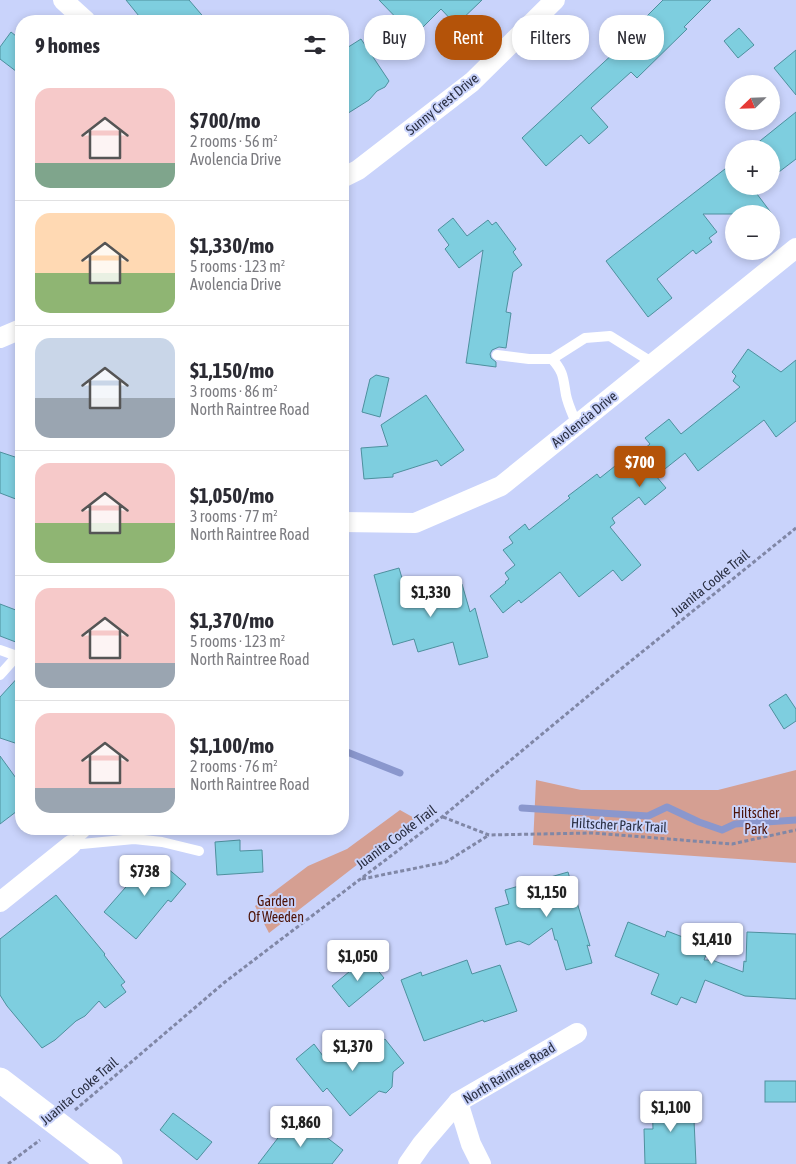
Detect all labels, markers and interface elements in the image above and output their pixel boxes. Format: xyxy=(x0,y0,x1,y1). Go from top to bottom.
chip: Buy xyxy=(364,15,425,60)
chip: Rent xyxy=(435,15,502,60)
chip: Filters xyxy=(512,15,589,60)
chip: New xyxy=(599,15,664,60)
icon: filters xyxy=(301,31,329,59)
text: 9 homes xyxy=(35,33,100,57)
street label: Sunny Crest Drive xyxy=(402,70,482,138)
north arrow xyxy=(725,75,780,130)
map controls xyxy=(725,75,780,260)
icon: home xyxy=(75,108,135,168)
text: $700/mo xyxy=(190,108,261,132)
text: 2 rooms · 56 m² xyxy=(190,132,278,150)
button: + xyxy=(725,140,780,195)
text: Avolencia Drive xyxy=(190,150,281,168)
button: − xyxy=(725,205,780,260)
icon: home xyxy=(75,233,135,293)
text: $1,330/mo xyxy=(190,233,274,257)
text: 5 rooms · 123 m² xyxy=(190,257,285,275)
text: Avolencia Drive xyxy=(190,275,281,293)
icon: home xyxy=(75,358,135,418)
text: $1,150/mo xyxy=(190,358,274,382)
text: 3 rooms · 86 m² xyxy=(190,382,278,400)
street label: Avolencia Drive xyxy=(548,388,620,450)
text: North Raintree Road xyxy=(190,400,309,418)
pin: $700 xyxy=(610,446,670,488)
text: $700 xyxy=(625,453,655,471)
icon: home xyxy=(75,483,135,543)
text: $1,050/mo xyxy=(190,483,274,507)
text: 3 rooms · 77 m² xyxy=(190,507,278,525)
text: North Raintree Road xyxy=(190,525,309,543)
street label: Juanita Cooke Trail xyxy=(667,546,753,620)
pin: $1,330 xyxy=(390,576,472,618)
text: $1,330 xyxy=(411,583,451,601)
icon: home xyxy=(75,608,135,668)
text: $1,370/mo xyxy=(190,608,274,632)
text: 5 rooms · 123 m² xyxy=(190,632,285,650)
text: North Raintree Road xyxy=(190,650,309,668)
icon: home xyxy=(75,733,135,793)
text: $1,100/mo xyxy=(190,733,274,757)
text: 2 rooms · 76 m² xyxy=(190,757,278,775)
text: North Raintree Road xyxy=(190,775,309,793)
street label: Juanita Cooke Trail xyxy=(353,801,440,872)
park label: Hiltscher Park xyxy=(733,805,780,837)
street label: Hiltscher Park Trail xyxy=(570,814,668,836)
pin: $738 xyxy=(115,854,175,897)
text: $738 xyxy=(130,862,160,880)
pin: $1,150 xyxy=(506,876,588,918)
text: $1,150 xyxy=(527,883,567,901)
park label: Garden Of Weeden xyxy=(248,893,304,925)
pin: $1,410 xyxy=(671,922,753,965)
text: $1,410 xyxy=(692,930,732,948)
pin: $1,050 xyxy=(317,940,399,982)
text: $1,050 xyxy=(338,947,378,965)
pin: $1,370 xyxy=(312,1030,394,1072)
text: $1,370 xyxy=(333,1037,373,1055)
street label: North Raintree Road xyxy=(460,1039,558,1107)
street label: Juanita Cooke Trail xyxy=(37,1054,121,1128)
pin: $1,100 xyxy=(630,1090,712,1133)
text: $1,100 xyxy=(651,1098,691,1116)
pin: $1,860 xyxy=(260,1106,342,1148)
text: $1,860 xyxy=(281,1113,321,1131)

